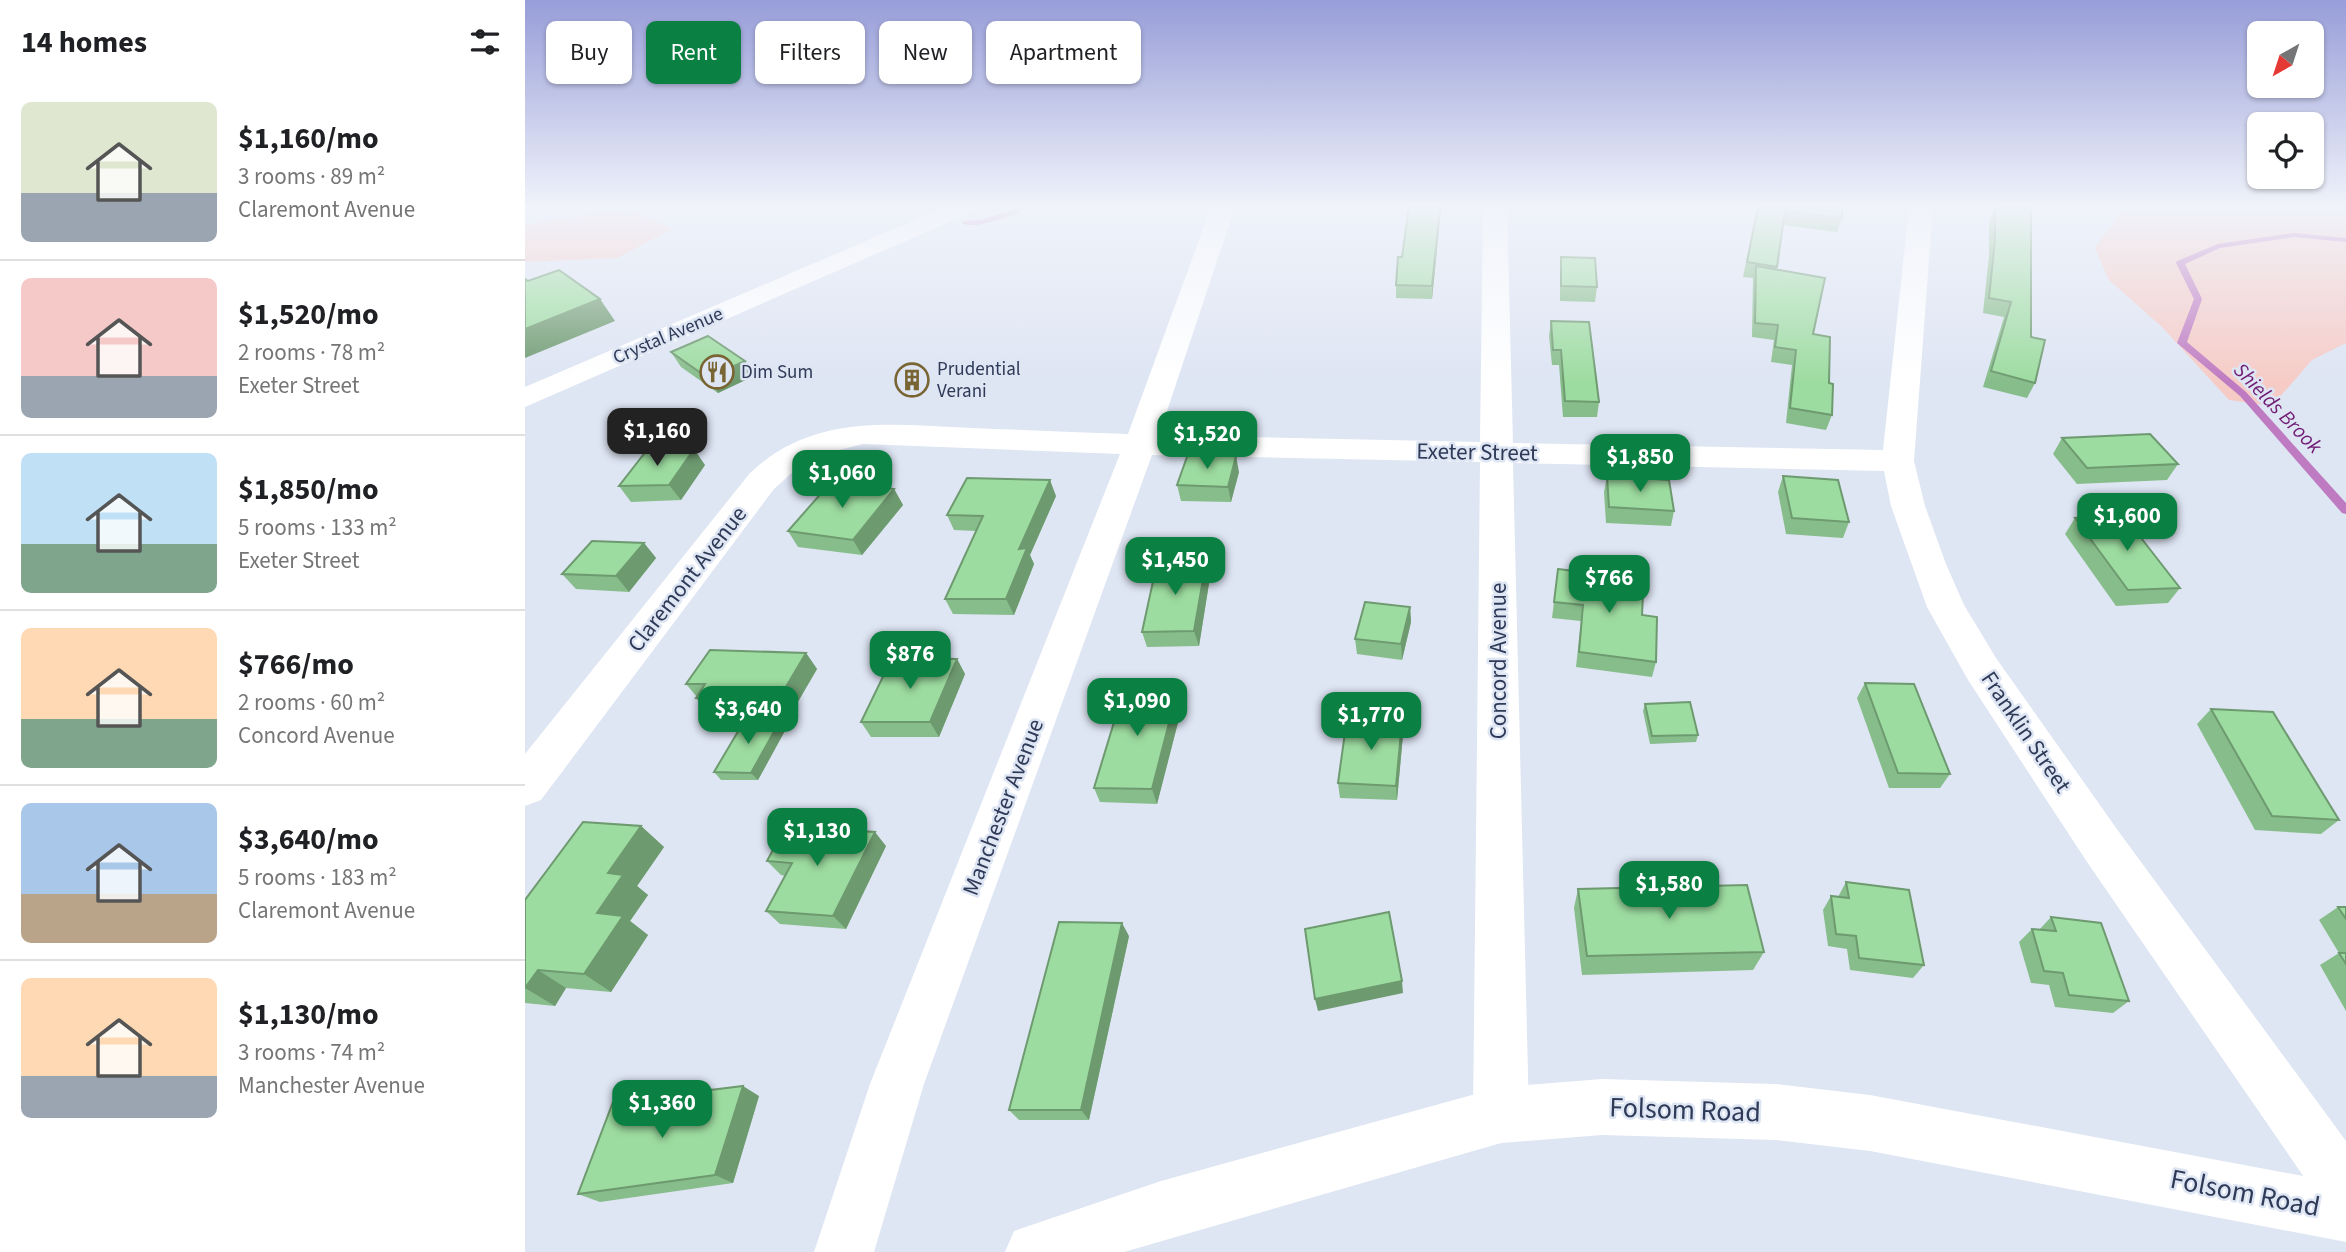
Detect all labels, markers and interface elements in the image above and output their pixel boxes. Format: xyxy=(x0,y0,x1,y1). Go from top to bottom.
text: 14 homes xyxy=(21,21,147,64)
chip: Buy xyxy=(546,21,632,84)
chip: Rent xyxy=(646,21,741,84)
chip: Filters xyxy=(755,21,865,84)
chip: New xyxy=(879,21,972,84)
chip: Apartment xyxy=(986,21,1141,84)
north arrow xyxy=(2247,21,2324,98)
map controls xyxy=(2247,21,2324,189)
icon: filters xyxy=(466,23,504,61)
button: locate xyxy=(2247,112,2324,189)
text: $1,160/mo xyxy=(238,117,379,160)
icon: home xyxy=(77,130,161,214)
text: 3 rooms · 89 m² xyxy=(238,160,385,193)
text: Claremont Avenue xyxy=(238,193,415,226)
text: $1,520/mo xyxy=(238,293,379,336)
street label: Crystal Avenue xyxy=(609,301,727,371)
icon: home xyxy=(77,306,161,390)
text: 2 rooms · 78 m² xyxy=(238,336,385,369)
restaurant icon: Dim Sum xyxy=(698,353,736,391)
place label: Prudential Verani xyxy=(937,356,1021,405)
water label: Shields Brook xyxy=(2227,356,2330,461)
place label: Dim Sum xyxy=(741,359,813,386)
building icon: Prudential Verani xyxy=(893,361,931,399)
text: Exeter Street xyxy=(238,369,360,402)
pin: $1,160 xyxy=(600,408,714,468)
pin: $1,520 xyxy=(1150,412,1264,471)
text: $1,160 xyxy=(623,414,691,447)
text: $1,520 xyxy=(1173,417,1241,450)
street label: Exeter Street xyxy=(1416,434,1538,470)
pin: $1,850 xyxy=(1583,434,1697,494)
text: $1,850 xyxy=(1606,440,1674,473)
pin: $1,060 xyxy=(785,450,899,510)
text: $1,060 xyxy=(808,456,876,489)
text: $1,850/mo xyxy=(238,468,379,511)
icon: home xyxy=(77,481,161,565)
pin: $1,600 xyxy=(2070,494,2184,553)
street label: Claremont Avenue xyxy=(619,499,755,659)
text: $1,600 xyxy=(2093,499,2161,532)
text: 5 rooms · 133 m² xyxy=(238,511,397,544)
pin: $1,450 xyxy=(1118,538,1232,597)
text: $1,450 xyxy=(1141,543,1209,576)
text: Exeter Street xyxy=(238,544,360,577)
pin: $766 xyxy=(1568,556,1650,615)
text: $766 xyxy=(1585,561,1633,594)
street label: Concord Avenue xyxy=(1482,583,1515,739)
pin: $876 xyxy=(869,632,951,691)
text: $876 xyxy=(886,637,934,670)
text: $766/mo xyxy=(238,643,354,686)
icon: home xyxy=(77,656,161,740)
street label: Franklin Street xyxy=(1973,665,2079,800)
pin: $1,090 xyxy=(1080,678,1194,738)
text: $1,090 xyxy=(1103,684,1171,717)
text: 2 rooms · 60 m² xyxy=(238,686,385,719)
pin: $3,640 xyxy=(691,686,805,746)
text: $3,640 xyxy=(714,692,782,725)
pin: $1,770 xyxy=(1314,692,1428,752)
text: $1,770 xyxy=(1337,698,1405,731)
street label: Manchester Avenue xyxy=(954,714,1052,900)
text: Concord Avenue xyxy=(238,719,395,752)
pin: $1,130 xyxy=(760,808,874,868)
text: $1,130 xyxy=(783,814,851,847)
text: $3,640/mo xyxy=(238,818,379,861)
icon: home xyxy=(77,831,161,915)
text: 5 rooms · 183 m² xyxy=(238,861,397,894)
pin: $1,580 xyxy=(1612,862,1726,921)
text: $1,580 xyxy=(1635,867,1703,900)
text: Claremont Avenue xyxy=(238,894,415,927)
text: $1,130/mo xyxy=(238,993,379,1036)
icon: home xyxy=(77,1006,161,1090)
text: 3 rooms · 74 m² xyxy=(238,1036,385,1069)
text: Manchester Avenue xyxy=(238,1069,425,1102)
pin: $1,360 xyxy=(605,1080,719,1140)
text: $1,360 xyxy=(628,1086,696,1119)
street label: Folsom Road xyxy=(1609,1087,1761,1133)
street label: Folsom Road xyxy=(2167,1159,2323,1227)

